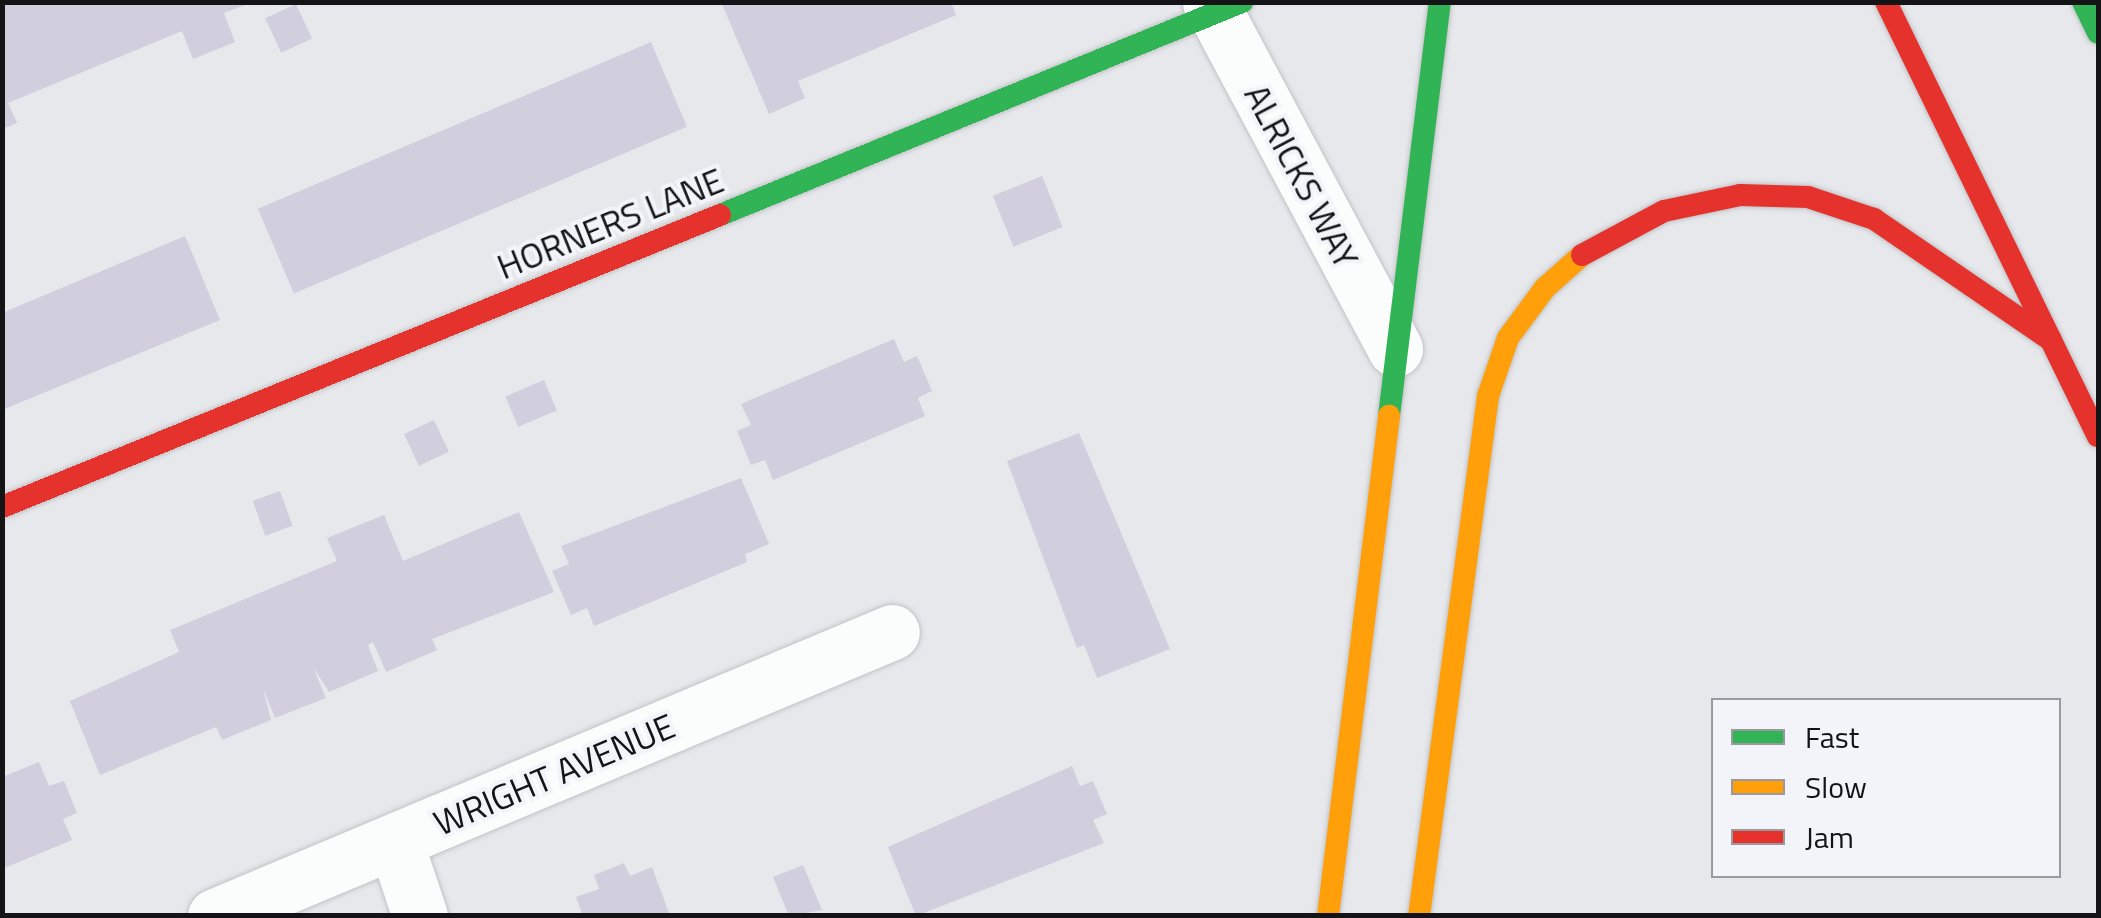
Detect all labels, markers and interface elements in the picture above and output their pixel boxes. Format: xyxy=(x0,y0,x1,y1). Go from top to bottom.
street label: ALRICKS WAY xyxy=(1236,77,1368,275)
street label: HORNERS LANE xyxy=(491,159,729,287)
legend xyxy=(1711,698,2061,878)
street label: WRIGHT AVENUE xyxy=(427,704,681,844)
text: Fast xyxy=(1805,714,1859,760)
text: Slow xyxy=(1805,764,1867,810)
text: Jam xyxy=(1805,814,1854,860)

